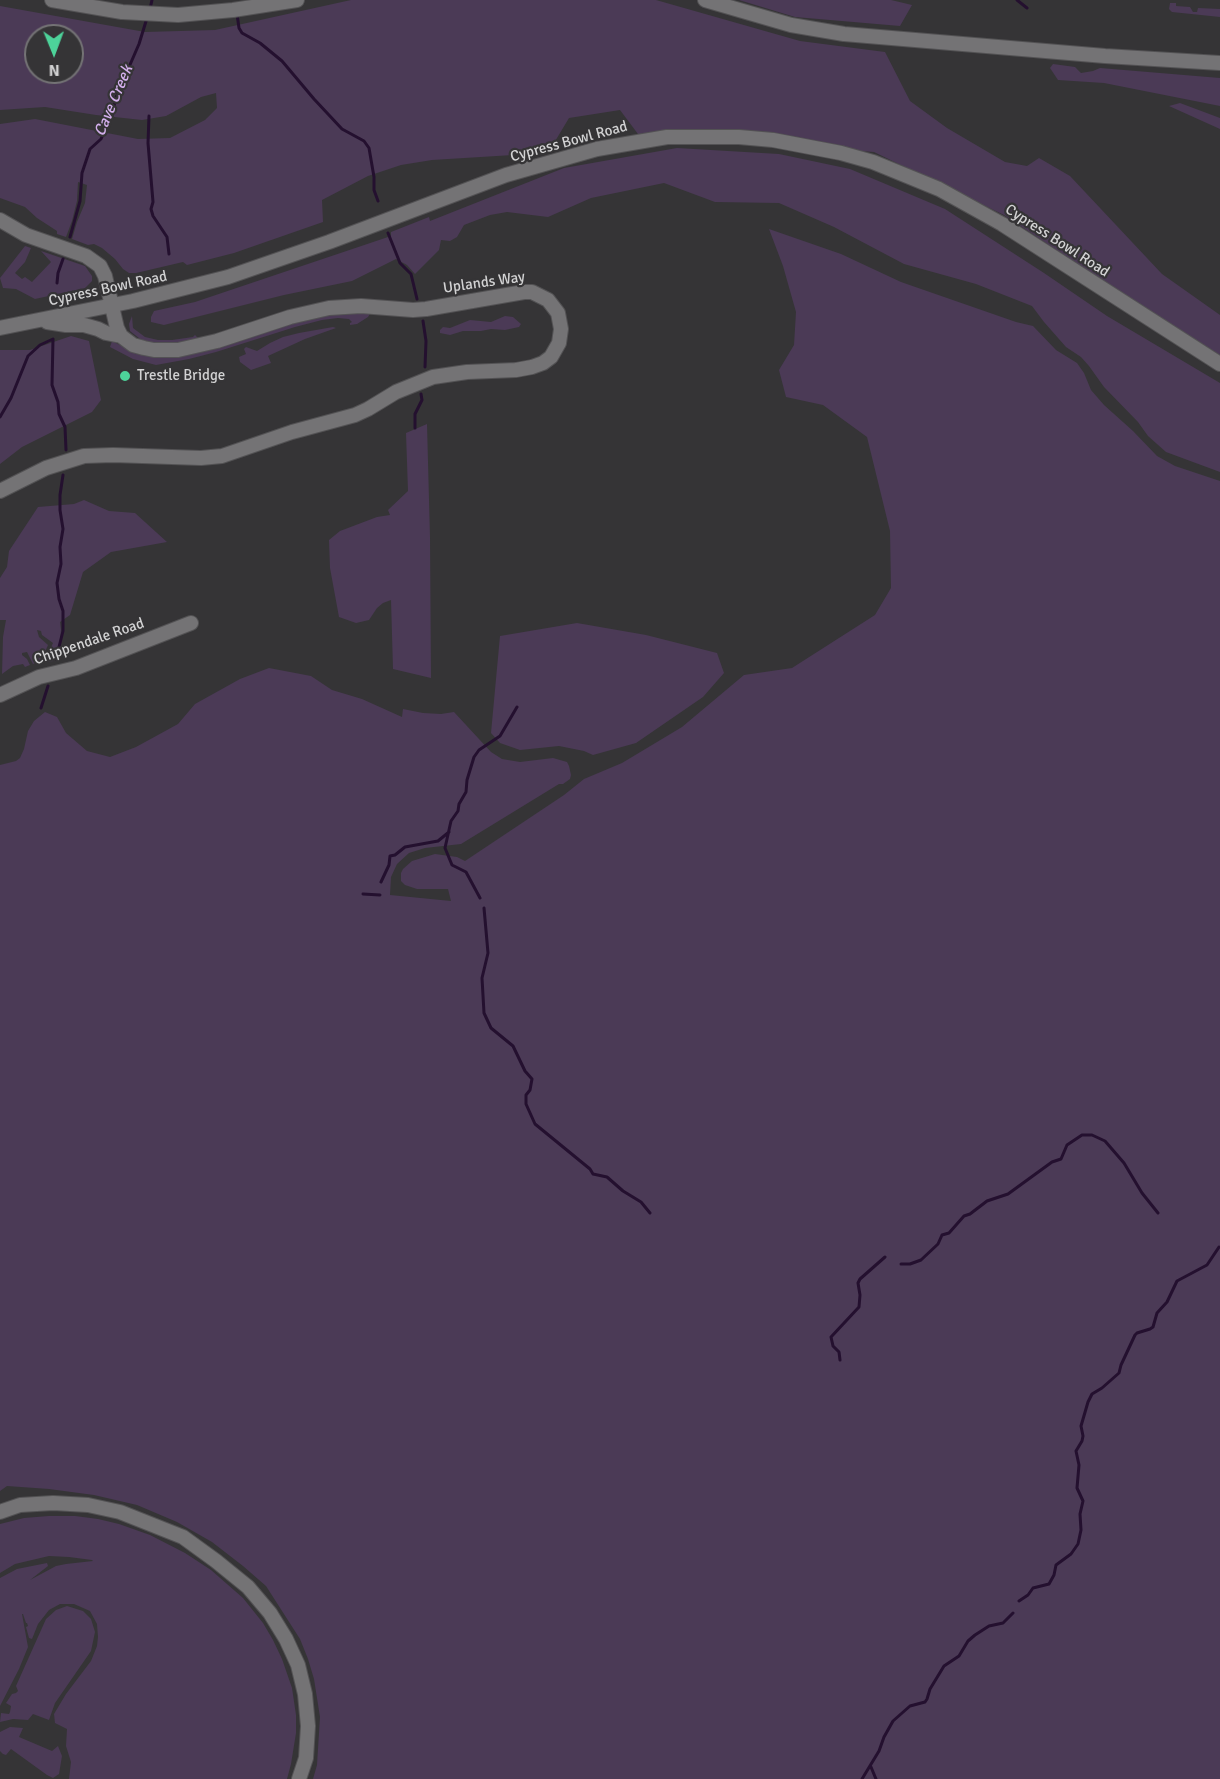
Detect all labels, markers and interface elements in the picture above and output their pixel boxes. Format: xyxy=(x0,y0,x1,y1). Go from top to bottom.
north arrow xyxy=(24,24,84,84)
text: N xyxy=(49,60,60,80)
water label: Cave Creek xyxy=(90,63,138,139)
street label: Cypress Bowl Road xyxy=(508,118,630,166)
street label: Cypress Bowl Road xyxy=(1002,201,1112,281)
street label: Cypress Bowl Road xyxy=(47,268,169,310)
street label: Uplands Way xyxy=(442,268,526,298)
place label: Trestle Bridge xyxy=(137,367,225,385)
marker: Trestle Bridge xyxy=(118,369,132,383)
street label: Chippendale Road xyxy=(31,615,147,669)

